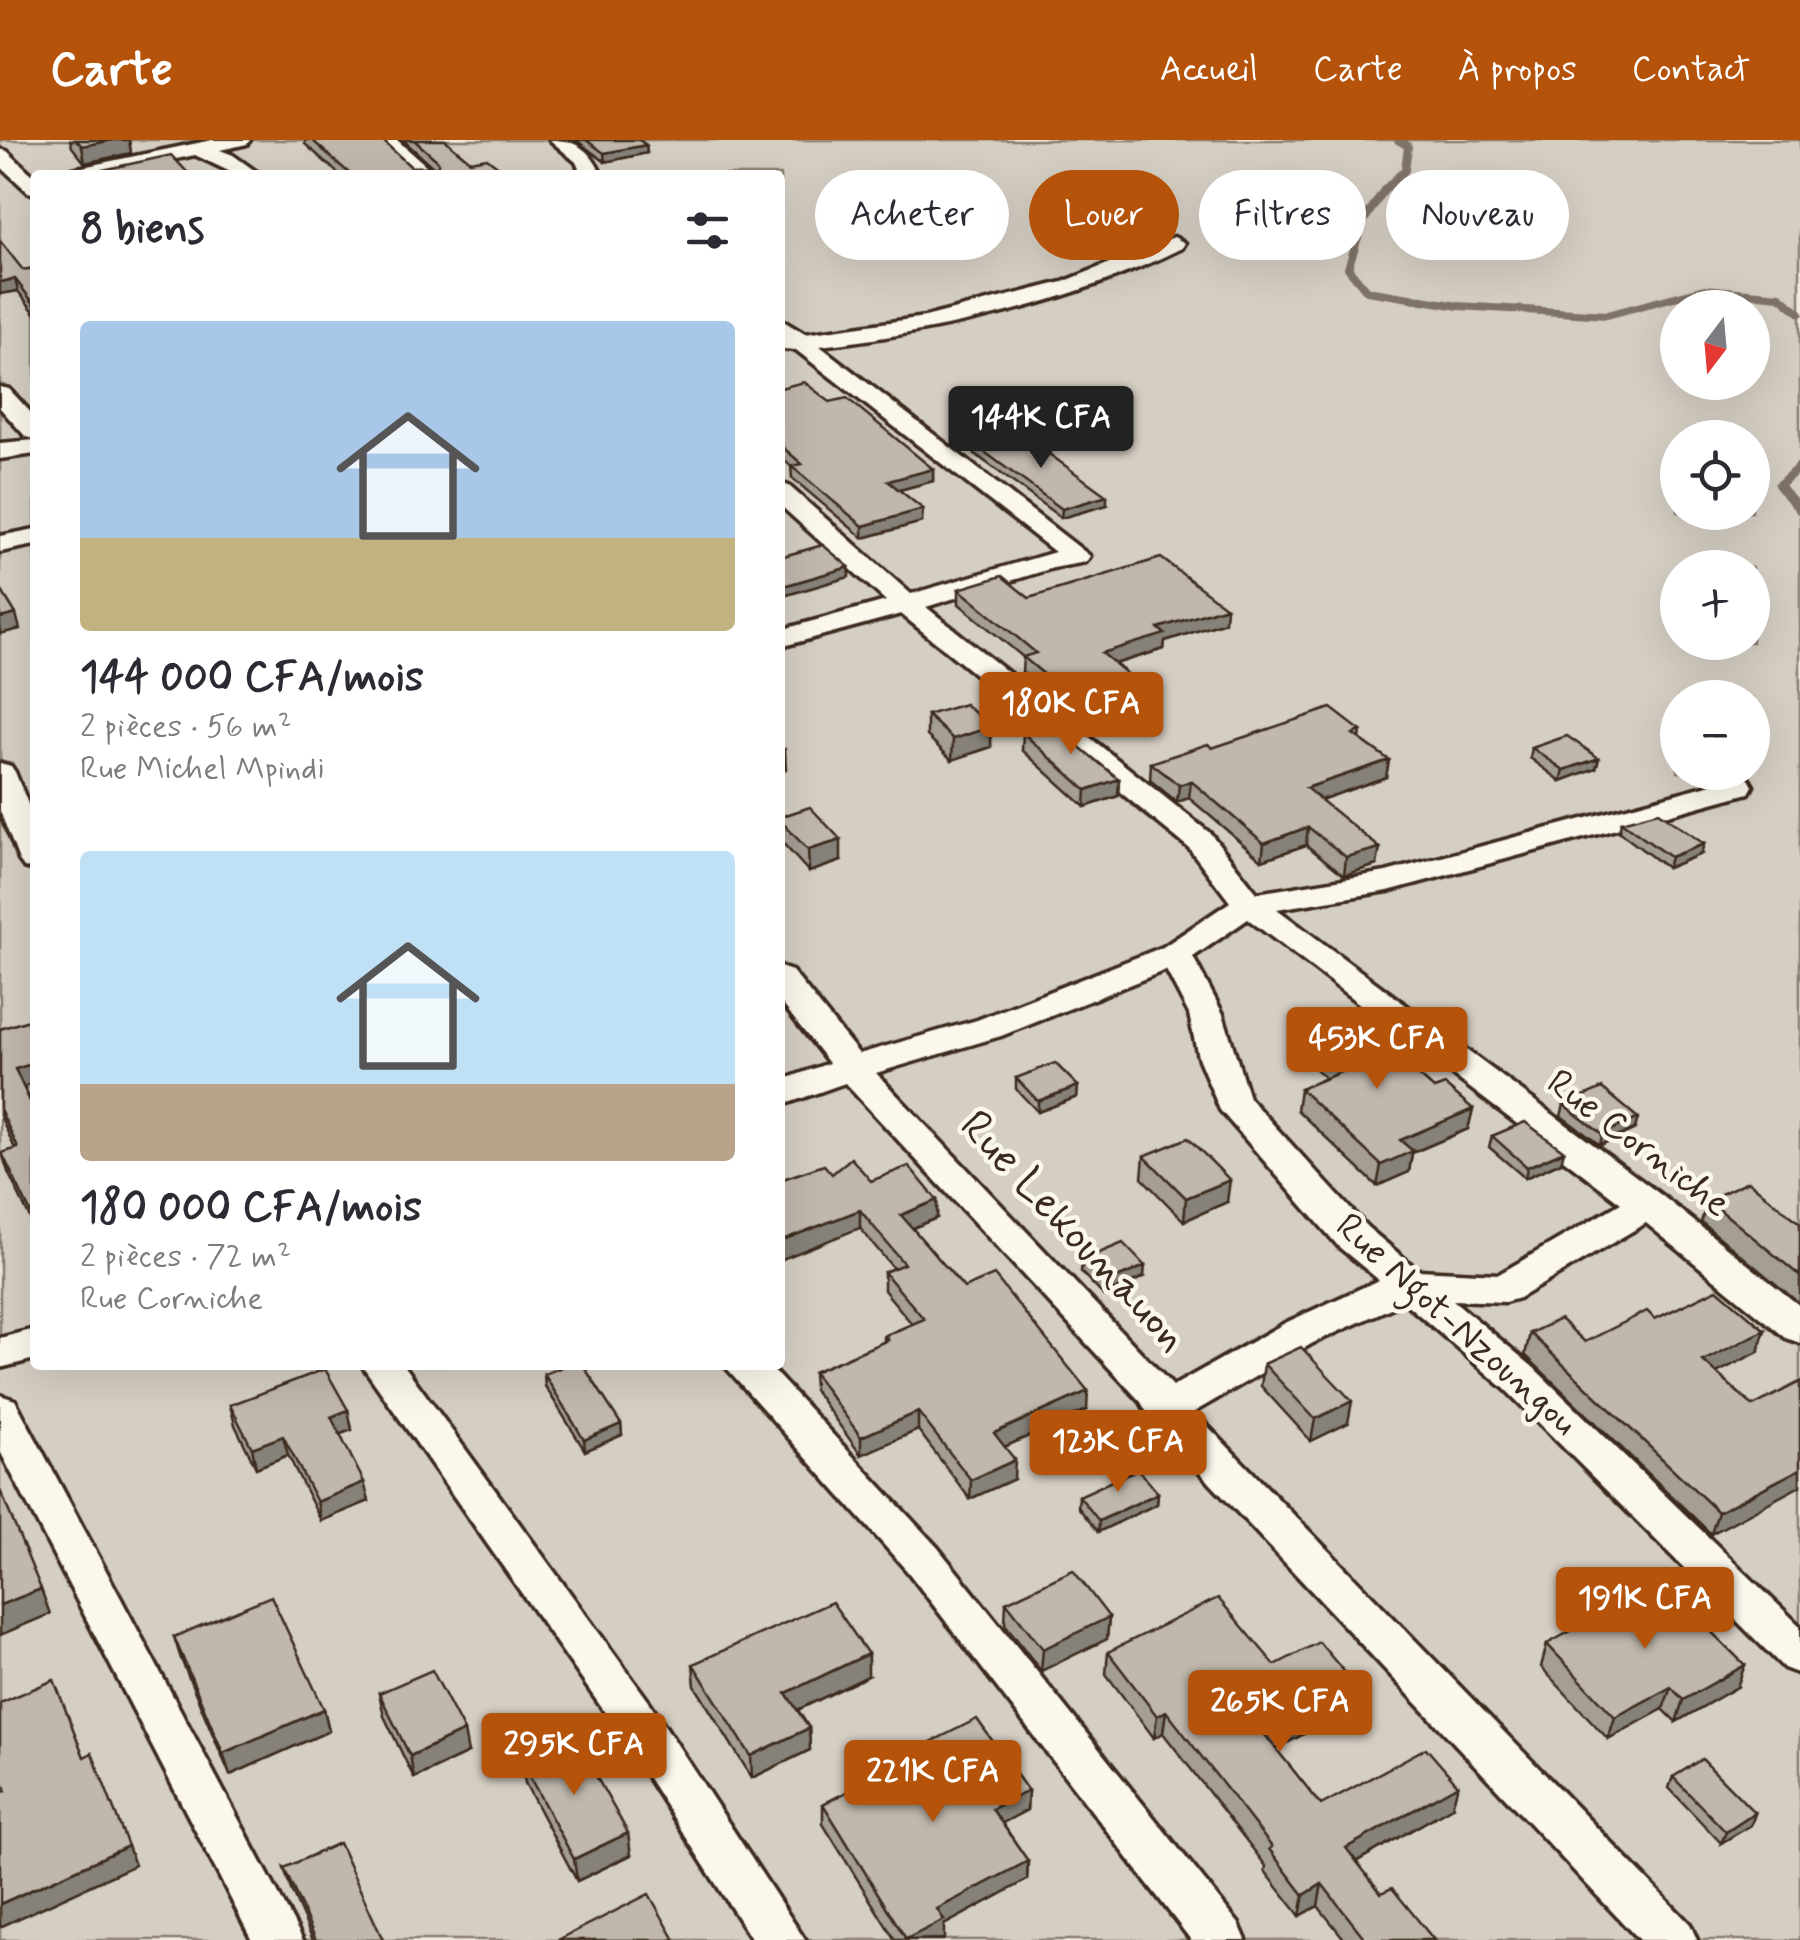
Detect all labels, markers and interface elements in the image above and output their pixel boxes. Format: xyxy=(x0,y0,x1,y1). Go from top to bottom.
text: Carte xyxy=(50,39,173,102)
text: Accueil xyxy=(1160,47,1258,93)
text: Carte xyxy=(1313,47,1403,93)
text: À propos xyxy=(1458,47,1577,93)
text: Contact xyxy=(1632,47,1750,93)
chip: Acheter xyxy=(815,170,1009,260)
chip: Louer xyxy=(1029,170,1179,260)
chip: Filtres xyxy=(1199,170,1366,260)
chip: Nouveau xyxy=(1386,170,1569,260)
text: 8 biens xyxy=(80,203,204,258)
icon: filters xyxy=(680,203,735,258)
north arrow xyxy=(1660,290,1770,400)
map controls xyxy=(1660,290,1770,790)
icon: home xyxy=(318,386,498,566)
pin: 144K CFA xyxy=(938,386,1144,471)
text: 144K CFA xyxy=(970,397,1112,439)
button: locate xyxy=(1660,420,1770,530)
button: + xyxy=(1660,550,1770,660)
text: 144 000 CFA/mois xyxy=(80,651,424,706)
pin: 180K CFA xyxy=(968,672,1174,757)
button: − xyxy=(1660,680,1770,790)
text: 180K CFA xyxy=(1001,683,1141,725)
text: 2 pièces · 56 m² xyxy=(80,706,292,748)
text: Rue Michel Mpindi xyxy=(80,748,325,790)
icon: home xyxy=(318,916,498,1096)
pin: 453K CFA xyxy=(1274,1007,1480,1092)
text: 453K CFA xyxy=(1308,1018,1446,1060)
street label: Rue Corniche xyxy=(1536,1059,1740,1229)
street label: Rue Lekounauon xyxy=(946,1098,1200,1366)
text: 180 000 CFA/mois xyxy=(80,1181,422,1236)
street label: Rue Ngot-Nzoungou xyxy=(1322,1203,1588,1450)
text: 2 pièces · 72 m² xyxy=(80,1236,291,1278)
text: Rue Corniche xyxy=(80,1278,263,1320)
pin: 123K CFA xyxy=(1015,1410,1221,1495)
text: 123K CFA xyxy=(1052,1421,1184,1463)
pin: 191K CFA xyxy=(1542,1567,1748,1652)
text: 191K CFA xyxy=(1578,1578,1712,1620)
pin: 265K CFA xyxy=(1177,1670,1383,1755)
text: 265K CFA xyxy=(1210,1681,1350,1723)
pin: 295K CFA xyxy=(471,1713,677,1798)
text: 295K CFA xyxy=(504,1724,645,1766)
pin: 221K CFA xyxy=(830,1740,1036,1825)
text: 221K CFA xyxy=(866,1751,1000,1793)

